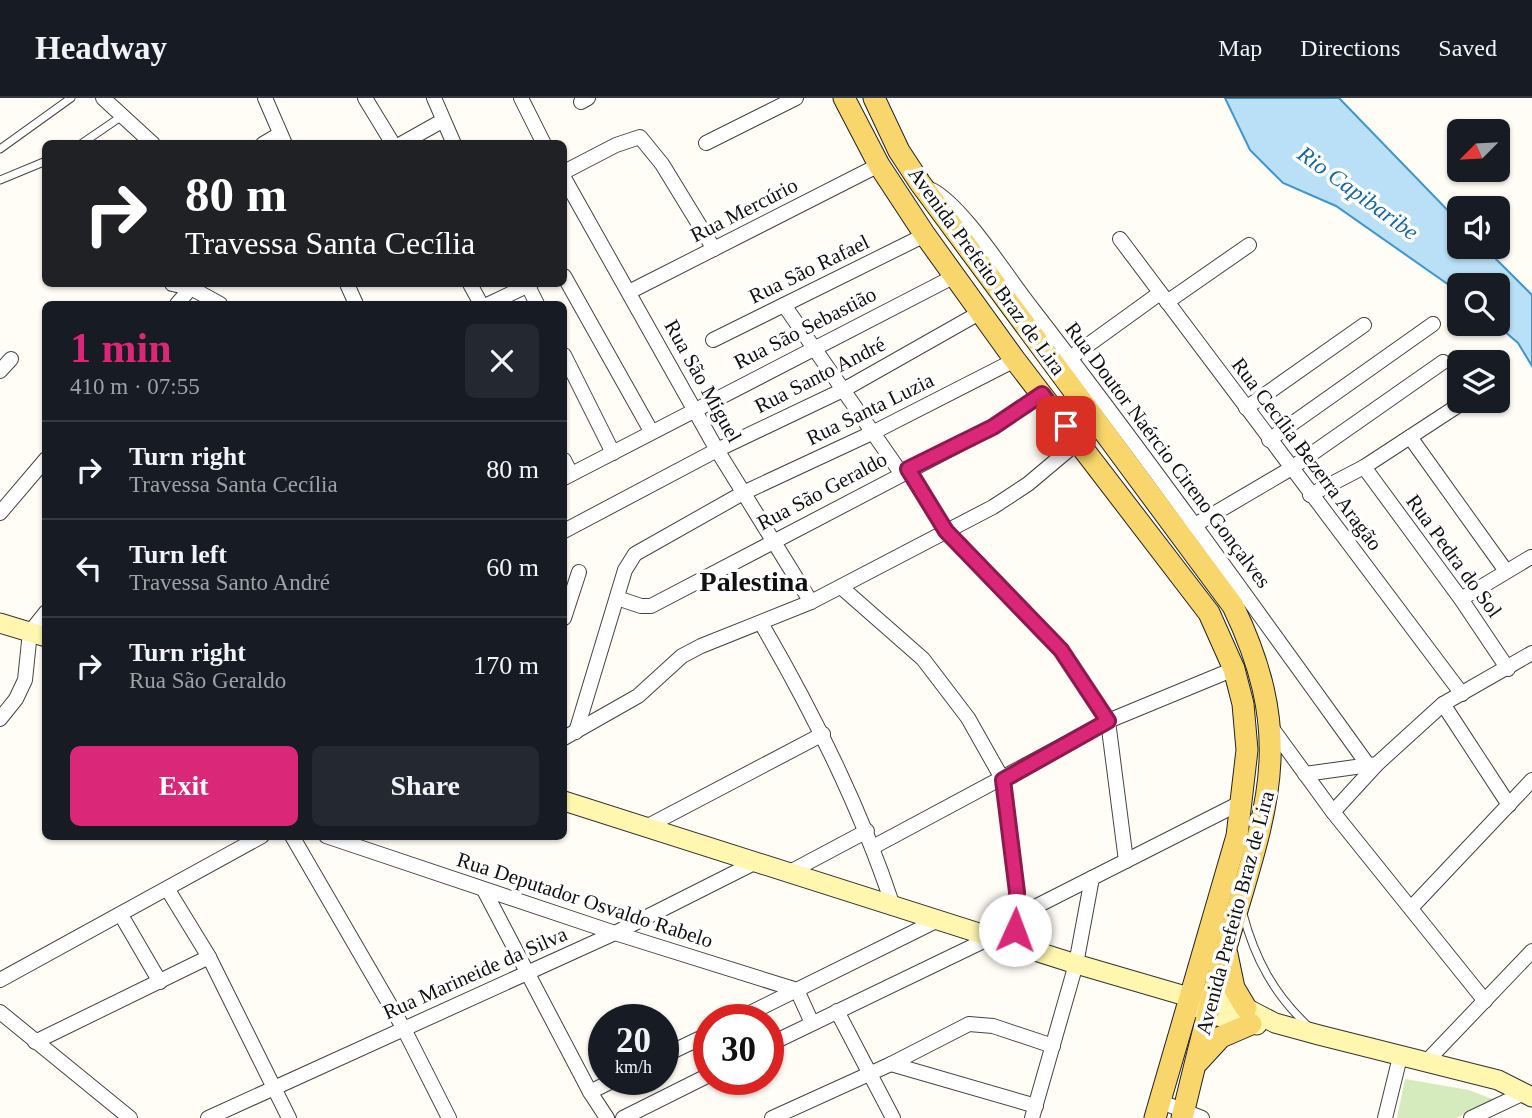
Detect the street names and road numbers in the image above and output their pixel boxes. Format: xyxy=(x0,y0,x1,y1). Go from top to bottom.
street label: Avenida Prefeito Braz de Lira xyxy=(903,162,1071,380)
street label: Rua Mercúrio xyxy=(686,173,802,247)
street label: Rua São Rafael xyxy=(745,230,873,308)
street label: Rua São Sebastião xyxy=(730,282,880,374)
street label: Rua São Miguel xyxy=(659,315,747,447)
street label: Rua Doutor Naércio Cireno Gonçalves xyxy=(1060,317,1276,593)
street label: Rua Santo André xyxy=(751,332,889,418)
street label: Rua Cecília Bezerra Aragão xyxy=(1227,353,1387,555)
street label: Rua Santa Luzia xyxy=(802,367,938,450)
street label: Rua São Geraldo xyxy=(753,447,891,535)
street label: Rua Pedra do Sol xyxy=(1401,490,1507,622)
street label: Avenida Prefeito Braz de Lira xyxy=(1191,788,1279,1038)
street label: Rua Deputador Osvaldo Rabelo xyxy=(454,847,716,953)
street label: Rua Marineide da Silva xyxy=(379,921,571,1024)

